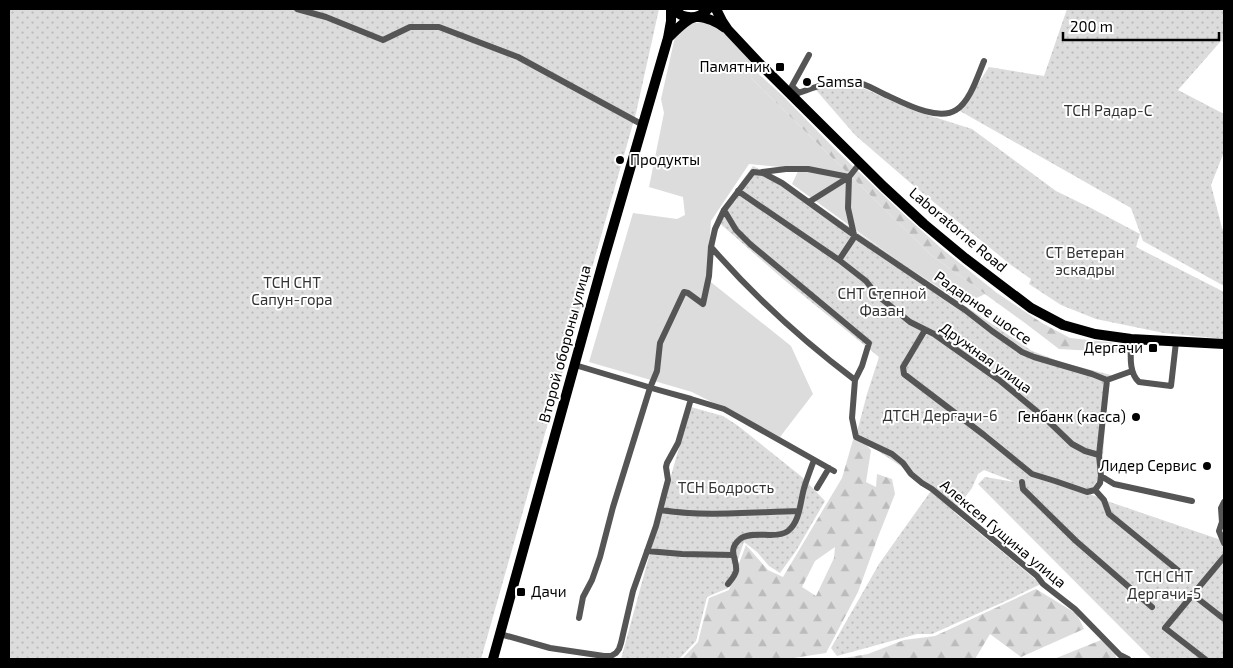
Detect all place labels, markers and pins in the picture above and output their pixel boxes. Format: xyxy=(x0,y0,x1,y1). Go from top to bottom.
place label: Памятник xyxy=(699,57,770,75)
marker: Памятник xyxy=(774,61,786,73)
place label: Samsa xyxy=(817,72,863,90)
marker: Samsa xyxy=(801,76,813,88)
place label: Продукты xyxy=(630,150,700,169)
marker: Продукты xyxy=(614,154,626,166)
place label: Дергачи xyxy=(1084,338,1143,356)
marker: Дергачи xyxy=(1147,342,1159,354)
place label: Генбанк (касса) xyxy=(1017,407,1126,425)
marker: Генбанк (касса) xyxy=(1130,411,1142,423)
place label: Лидер Сервис xyxy=(1100,456,1197,474)
marker: Лидер Сервис xyxy=(1201,460,1213,472)
place label: Дачи xyxy=(531,582,566,600)
marker: Дачи xyxy=(515,586,527,598)

